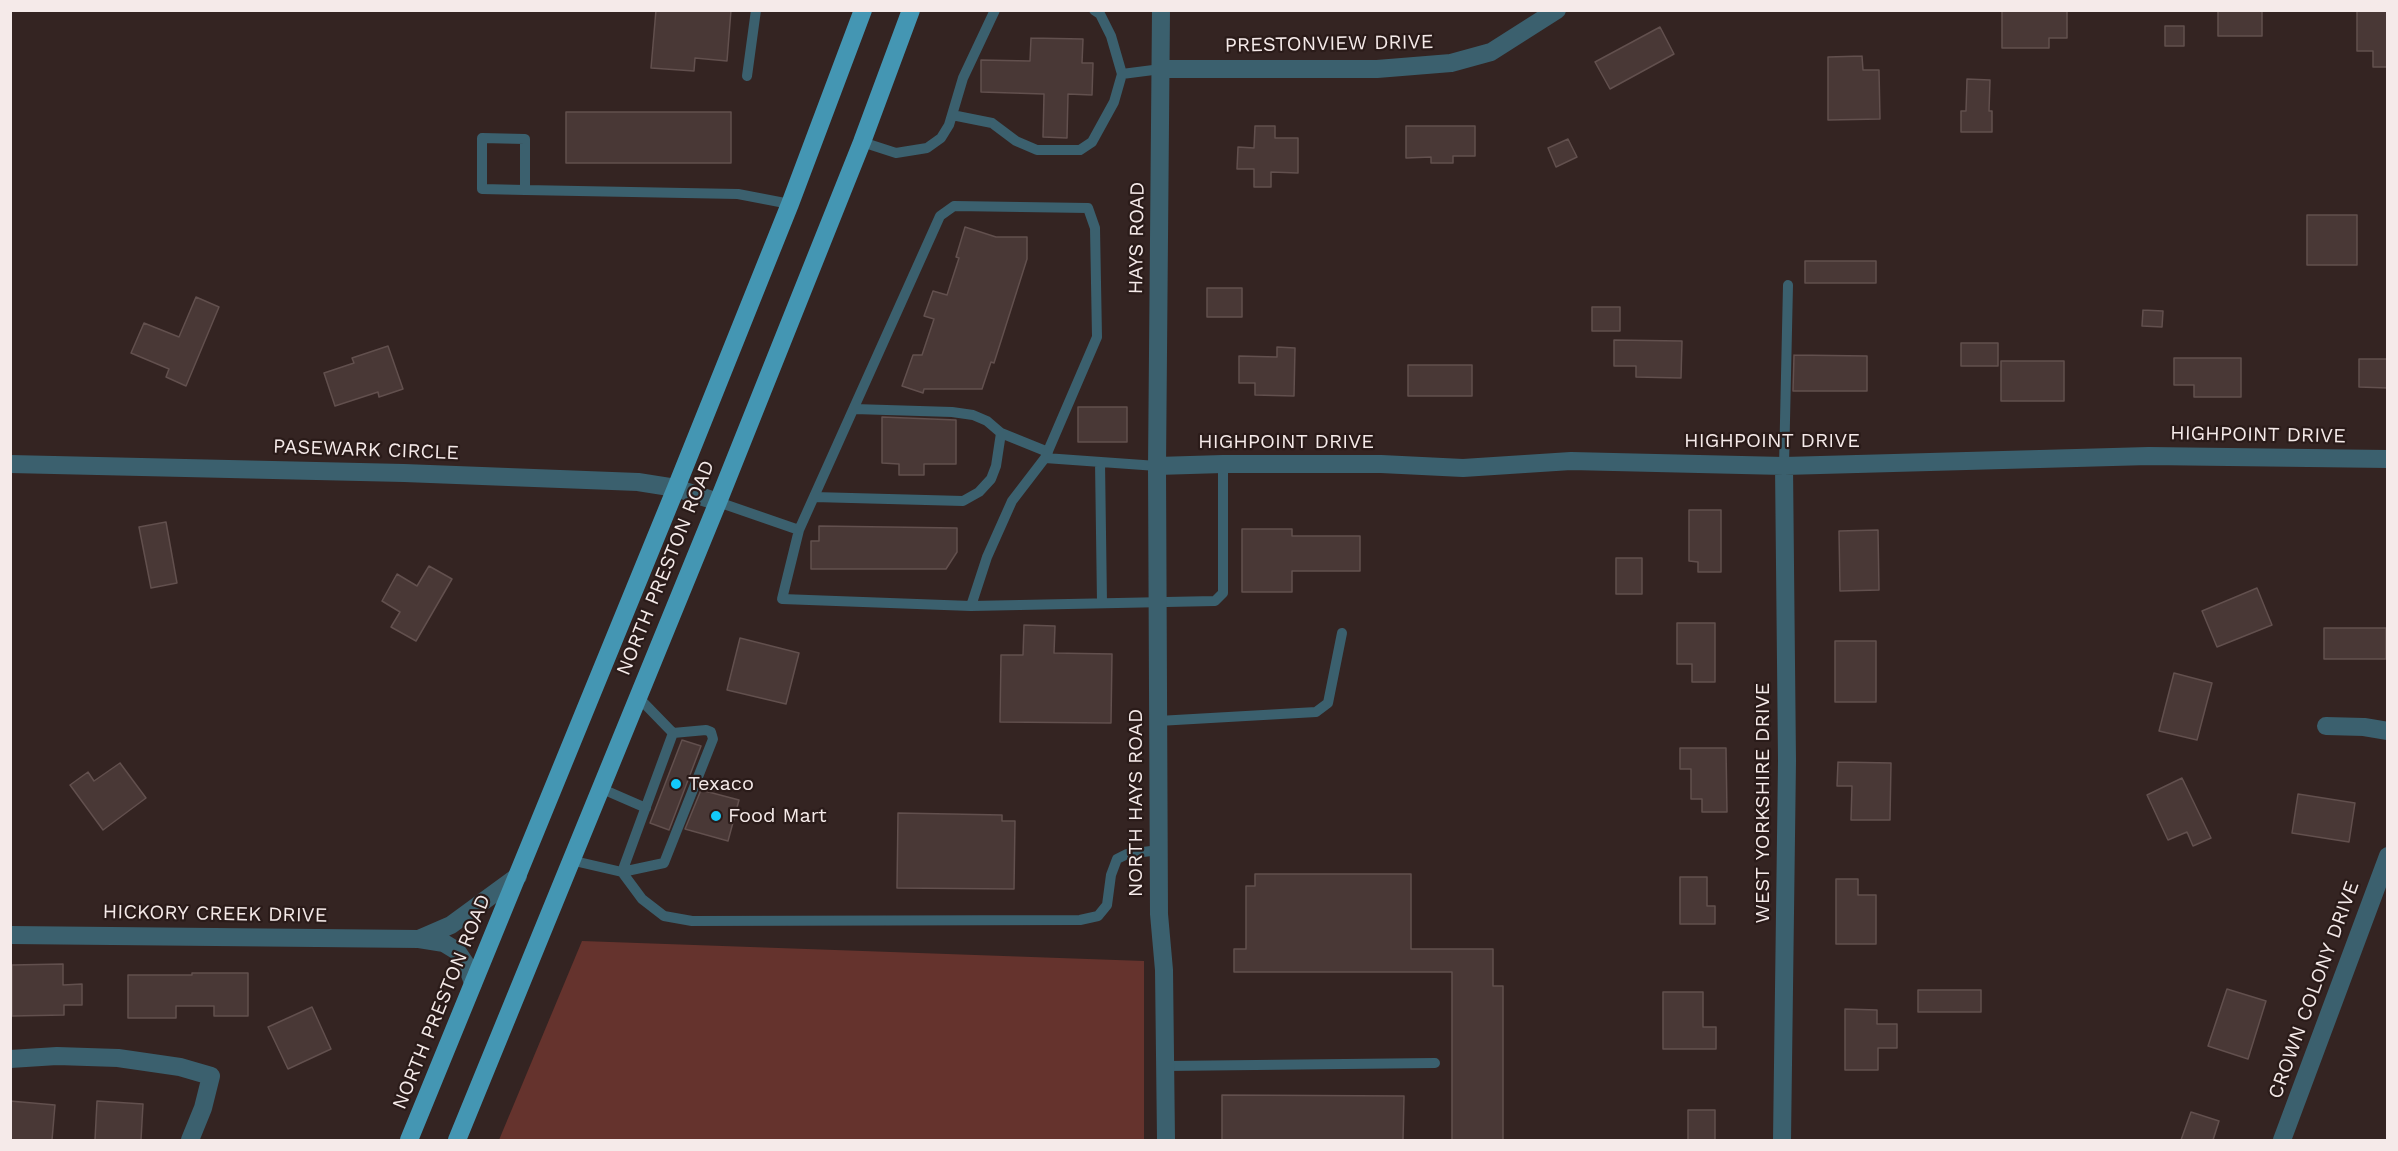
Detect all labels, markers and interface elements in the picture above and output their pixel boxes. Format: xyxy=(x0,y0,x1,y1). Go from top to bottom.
street label: PRESTONVIEW DRIVE xyxy=(1224,30,1434,58)
street label: HAYS ROAD xyxy=(1124,181,1150,295)
street label: HIGHPOINT DRIVE xyxy=(2170,421,2346,449)
street label: HIGHPOINT DRIVE xyxy=(1684,429,1860,453)
street label: HIGHPOINT DRIVE xyxy=(1198,430,1374,454)
street label: PASEWARK CIRCLE xyxy=(273,435,459,465)
street label: NORTH PRESTON ROAD xyxy=(612,457,720,679)
street label: WEST YORKSHIRE DRIVE xyxy=(1751,683,1775,923)
street label: NORTH HAYS ROAD xyxy=(1124,709,1148,897)
place label: Texaco xyxy=(688,772,754,796)
marker: Texaco xyxy=(669,777,683,791)
place label: Food Mart xyxy=(728,804,827,828)
marker: Food Mart xyxy=(709,809,723,823)
street label: CROWN COLONY DRIVE xyxy=(2263,878,2365,1102)
street label: NORTH PRESTON ROAD xyxy=(388,891,496,1113)
street label: HICKORY CREEK DRIVE xyxy=(102,900,328,928)

